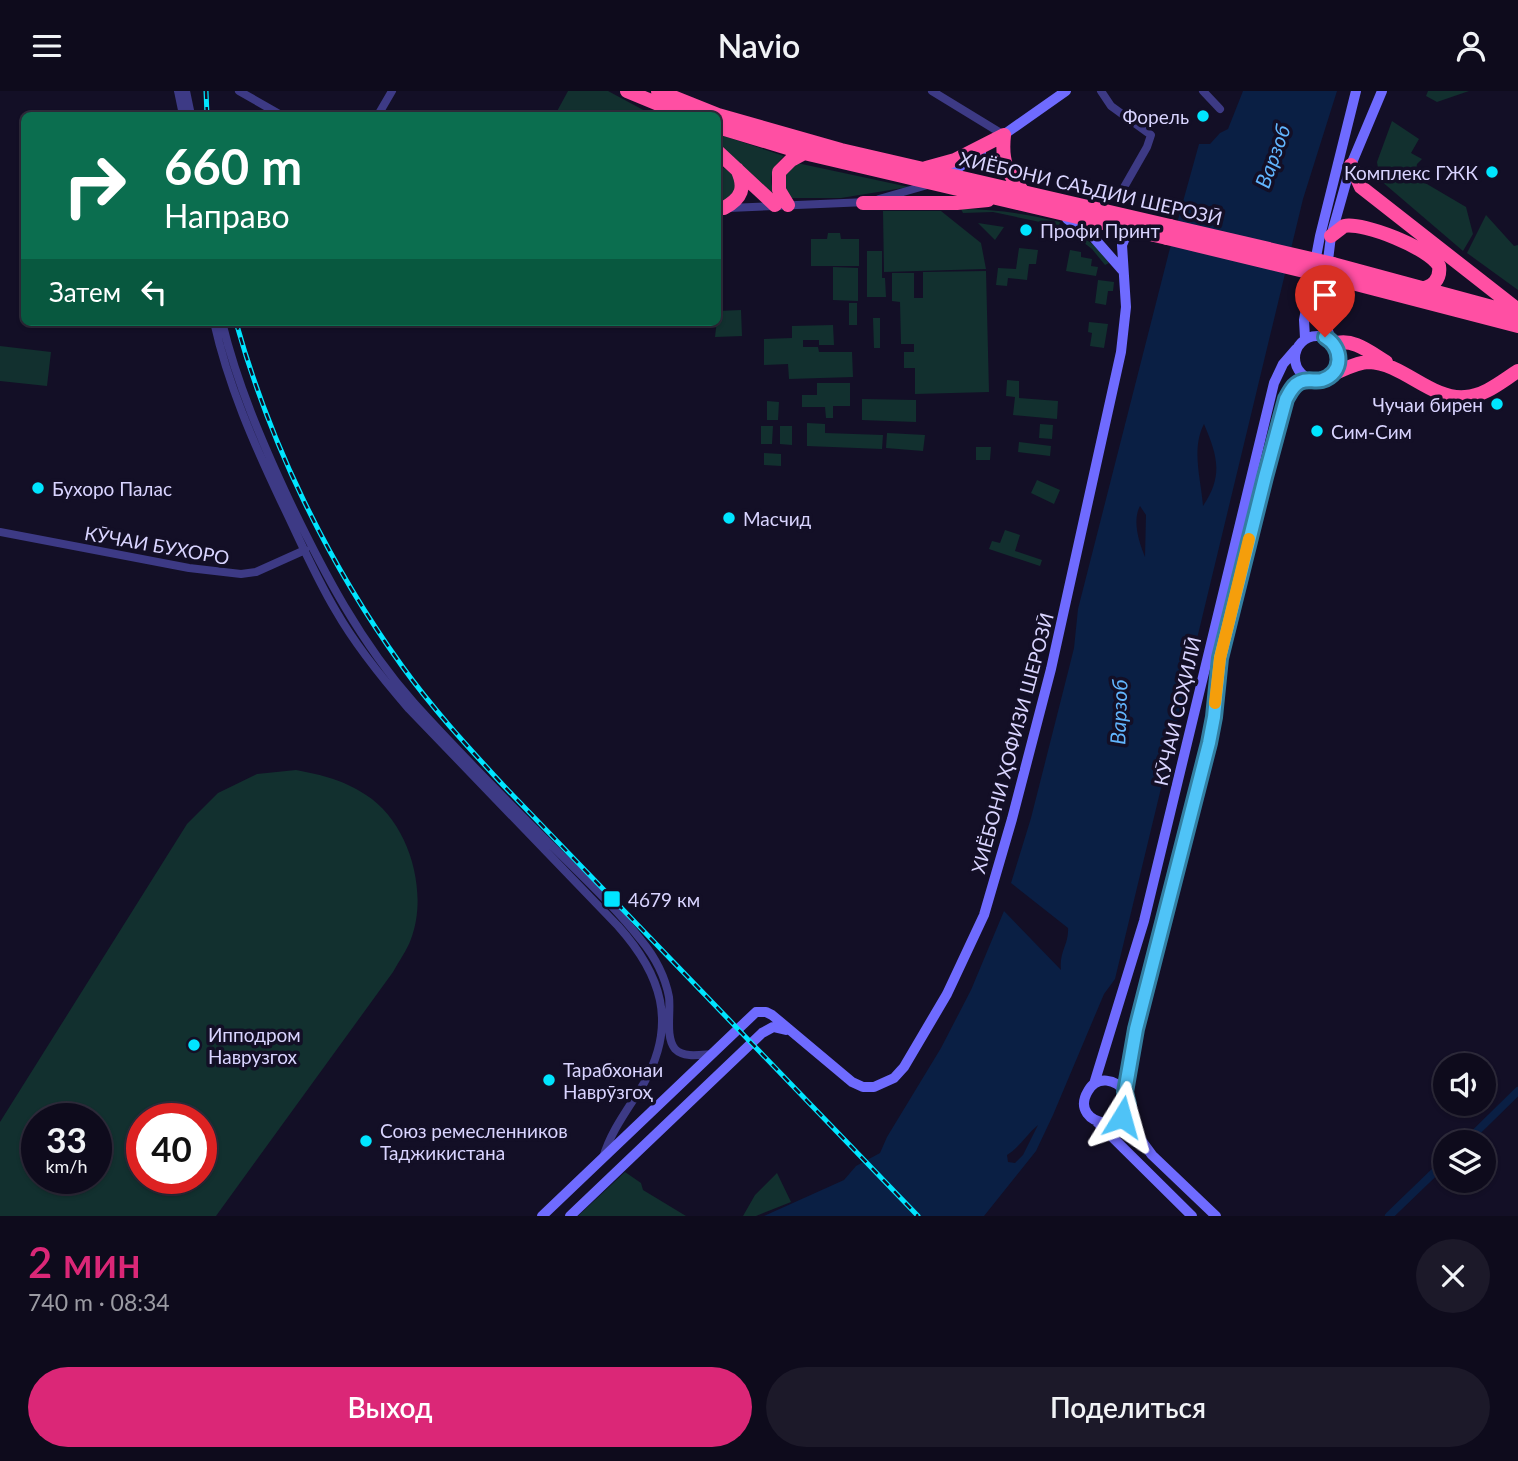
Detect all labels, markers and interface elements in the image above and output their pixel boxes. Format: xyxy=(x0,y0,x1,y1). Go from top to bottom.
text: Navio xyxy=(718,26,800,65)
icon: menu xyxy=(28,27,66,65)
icon: person xyxy=(1452,27,1490,65)
place label: Форель xyxy=(1123,105,1189,128)
marker: Форель xyxy=(1195,108,1211,124)
water label: Варзоб xyxy=(1249,120,1295,191)
text: 660 m xyxy=(164,137,302,195)
icon: right xyxy=(49,140,140,231)
street label: ХИЁБОНИ САЪДИИ ШЕРОЗӢ xyxy=(957,147,1225,229)
place label: Комплекс ГЖК xyxy=(1344,161,1478,184)
marker: Комплекс ГЖК xyxy=(1484,164,1500,180)
text: Направо xyxy=(164,196,290,235)
place label: Профи Принт xyxy=(1040,219,1161,242)
marker: Профи Принт xyxy=(1018,222,1034,238)
pin xyxy=(1295,265,1355,337)
icon: left xyxy=(135,273,173,311)
text: Затем xyxy=(49,276,121,308)
icon: arrive xyxy=(1306,276,1344,314)
place label: Чучаи бирен xyxy=(1372,393,1483,416)
marker: Чучаи бирен xyxy=(1489,396,1505,412)
place label: Сим-Сим xyxy=(1331,420,1412,443)
marker: Сим-Сим xyxy=(1309,423,1325,439)
place label: Бухоро Палас xyxy=(52,477,172,500)
marker: Бухоро Палас xyxy=(30,480,46,496)
place label: Масчид xyxy=(743,507,812,530)
marker: Масчид xyxy=(721,510,737,526)
street label: КӮЧАИ БУХОРО xyxy=(83,521,231,569)
street label: ХИЁБОНИ ҲОФИЗИ ШЕРОЗӢ xyxy=(966,610,1058,876)
street label: КӮЧАИ СОҲИЛӢ xyxy=(1149,634,1205,788)
water label: Варзоб xyxy=(1104,678,1132,745)
place label: 4679 км xyxy=(628,888,700,911)
marker: 4679 км xyxy=(602,889,622,909)
place label: Ипподром Наврузгох xyxy=(208,1023,301,1068)
marker: Ипподром Наврузгох xyxy=(186,1037,202,1053)
map controls xyxy=(1433,1053,1496,1193)
button: sound xyxy=(1433,1053,1496,1116)
place label: Тарабхонаи Наврӯзгоҳ xyxy=(563,1058,663,1103)
marker: Тарабхонаи Наврӯзгоҳ xyxy=(541,1072,557,1088)
position arrow xyxy=(1085,1080,1159,1154)
speed limit sign: 40 xyxy=(126,1103,217,1194)
text: 33 xyxy=(46,1118,87,1160)
place label: Союз ремесленников Таджикистана xyxy=(380,1119,568,1164)
button: layers xyxy=(1433,1130,1496,1193)
marker: Союз ремесленников Таджикистана xyxy=(358,1133,374,1149)
text: km/h xyxy=(45,1155,88,1177)
text: 2 мин xyxy=(28,1237,141,1287)
button: close xyxy=(1416,1239,1490,1313)
text: 740 m · 08:34 xyxy=(28,1288,170,1316)
button: Выход xyxy=(28,1367,752,1447)
button: Поделиться xyxy=(766,1367,1490,1447)

